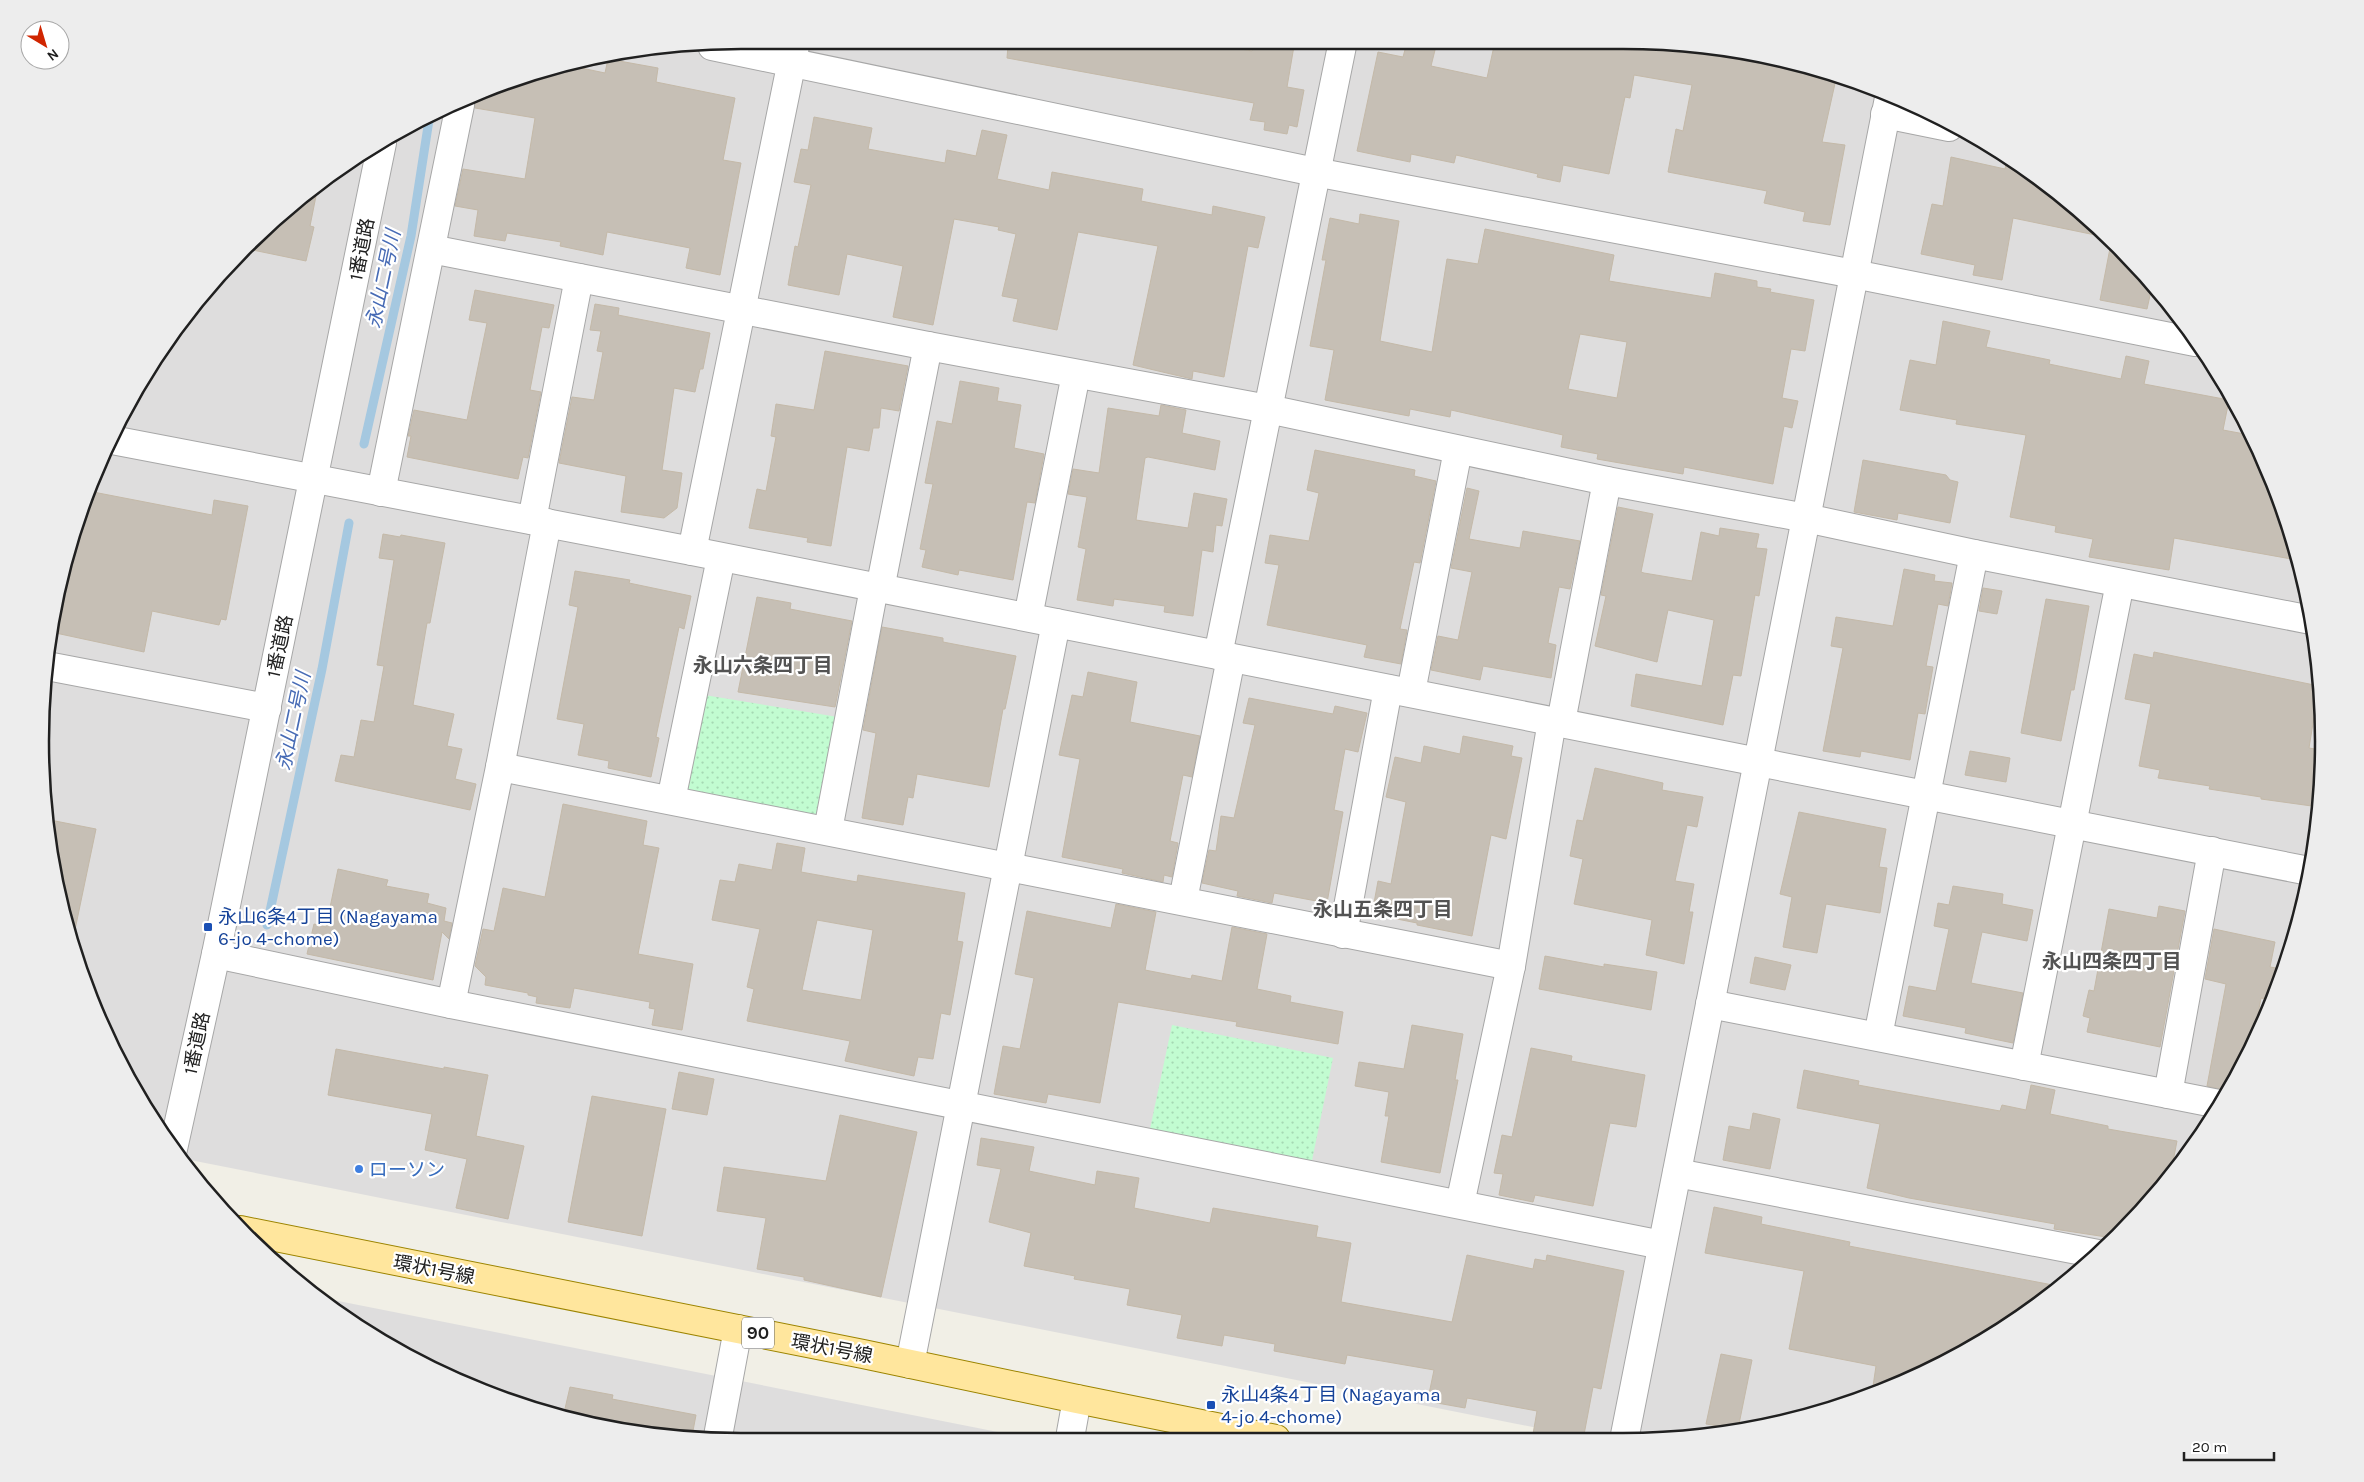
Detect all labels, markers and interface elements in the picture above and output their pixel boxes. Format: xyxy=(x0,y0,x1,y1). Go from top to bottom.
north arrow xyxy=(20,20,70,70)
text: N xyxy=(44,45,62,65)
street label: 1番道路 xyxy=(345,216,379,282)
water label: 永山二号川 xyxy=(362,226,406,330)
street label: 1番道路 xyxy=(263,613,297,679)
district label: 永山六条四丁目 xyxy=(693,654,833,677)
water label: 永山二号川 xyxy=(272,668,316,772)
district label: 永山五条四丁目 xyxy=(1313,898,1453,921)
place label: 永山6条4丁目 (Nagayama 6-jo 4-chome) xyxy=(218,906,438,950)
marker: 永山6条4丁目 (Nagayama 6-jo 4-chome) xyxy=(202,921,214,933)
district label: 永山四条四丁目 xyxy=(2042,950,2182,973)
street label: 1番道路 xyxy=(180,1010,214,1076)
place label: ローソン xyxy=(369,1159,445,1181)
marker: ローソン xyxy=(353,1163,365,1175)
street label: 環状1号線 xyxy=(391,1251,476,1289)
road number: 90 xyxy=(742,1318,774,1349)
street label: 環状1号線 xyxy=(789,1330,874,1368)
place label: 永山4条4丁目 (Nagayama 4-jo 4-chome) xyxy=(1221,1384,1441,1428)
marker: 永山4条4丁目 (Nagayama 4-jo 4-chome) xyxy=(1205,1399,1217,1411)
scale bar xyxy=(2184,1430,2274,1462)
text: 20 m xyxy=(2192,1438,2227,1456)

